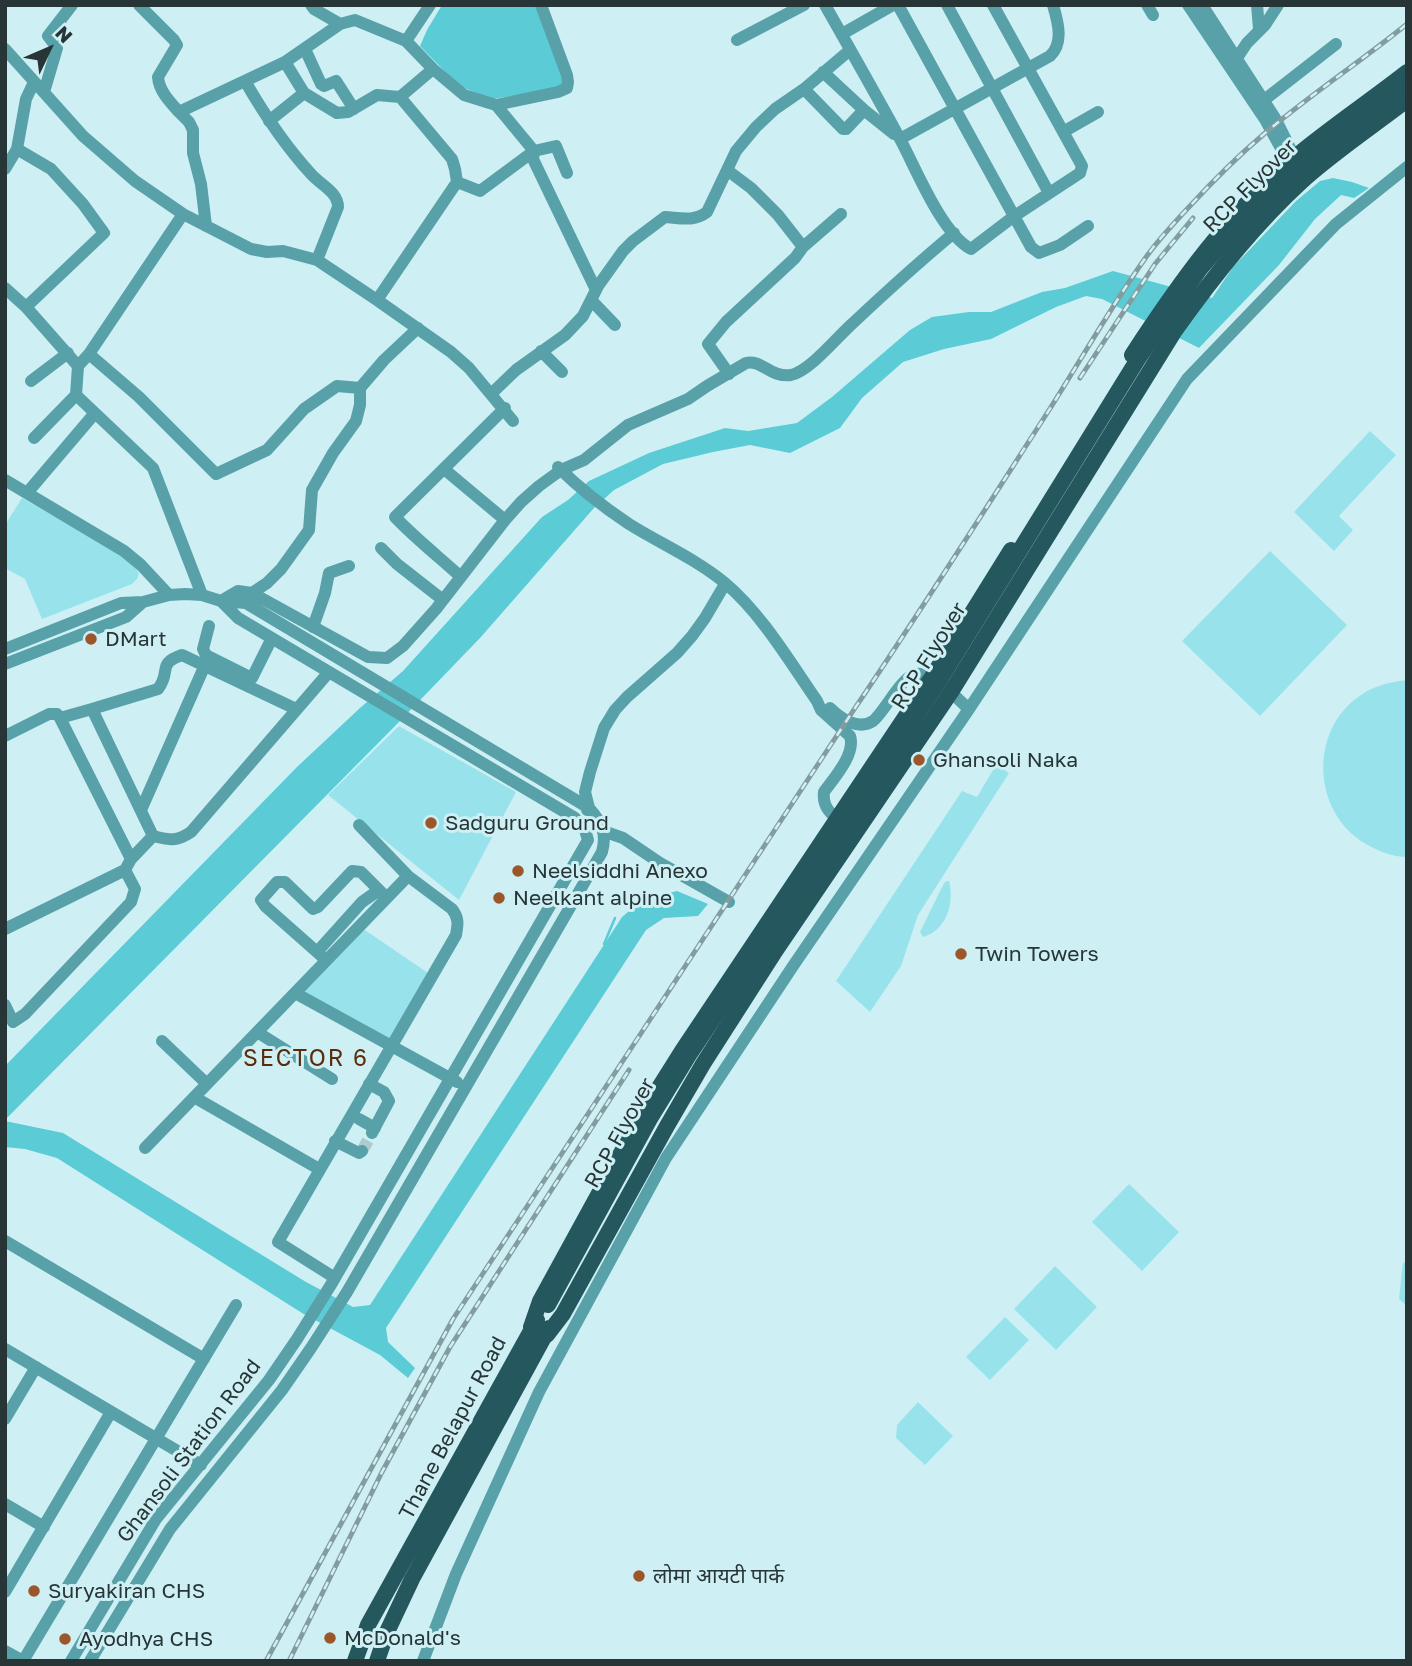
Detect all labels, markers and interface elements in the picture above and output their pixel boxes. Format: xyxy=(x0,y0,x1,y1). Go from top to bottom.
north arrow xyxy=(14,14,84,84)
text: N xyxy=(51,21,78,47)
street label: RCP Flyover xyxy=(1198,134,1302,238)
street label: RCP Flyover xyxy=(886,598,972,714)
place label: DMart xyxy=(105,626,167,652)
marker: DMart xyxy=(83,631,99,647)
place label: Ghansoli Naka xyxy=(933,747,1078,773)
marker: Ghansoli Naka xyxy=(911,752,927,768)
place label: Sadguru Ground xyxy=(445,810,609,836)
marker: Sadguru Ground xyxy=(423,815,439,831)
place label: Neelsiddhi Anexo xyxy=(532,858,708,884)
marker: Neelsiddhi Anexo xyxy=(510,863,526,879)
place label: Neelkant alpine xyxy=(513,885,672,911)
marker: Neelkant alpine xyxy=(491,890,507,906)
place label: Twin Towers xyxy=(975,941,1099,967)
marker: Twin Towers xyxy=(953,946,969,962)
district label: SECTOR 6 xyxy=(244,1045,368,1073)
street label: RCP Flyover xyxy=(580,1074,660,1192)
street label: Thane Belapur Road xyxy=(394,1332,512,1524)
street label: Ghansoli Station Road xyxy=(112,1354,266,1548)
place label: लोमा आयटी पार्क xyxy=(653,1563,784,1589)
marker: लोमा आयटी पार्क xyxy=(631,1568,647,1584)
place label: Suryakiran CHS xyxy=(48,1578,205,1604)
marker: Suryakiran CHS xyxy=(26,1583,42,1599)
place label: McDonald's xyxy=(344,1625,461,1651)
place label: Ayodhya CHS xyxy=(79,1626,213,1652)
marker: McDonald's xyxy=(322,1630,338,1646)
marker: Ayodhya CHS xyxy=(57,1631,73,1647)

